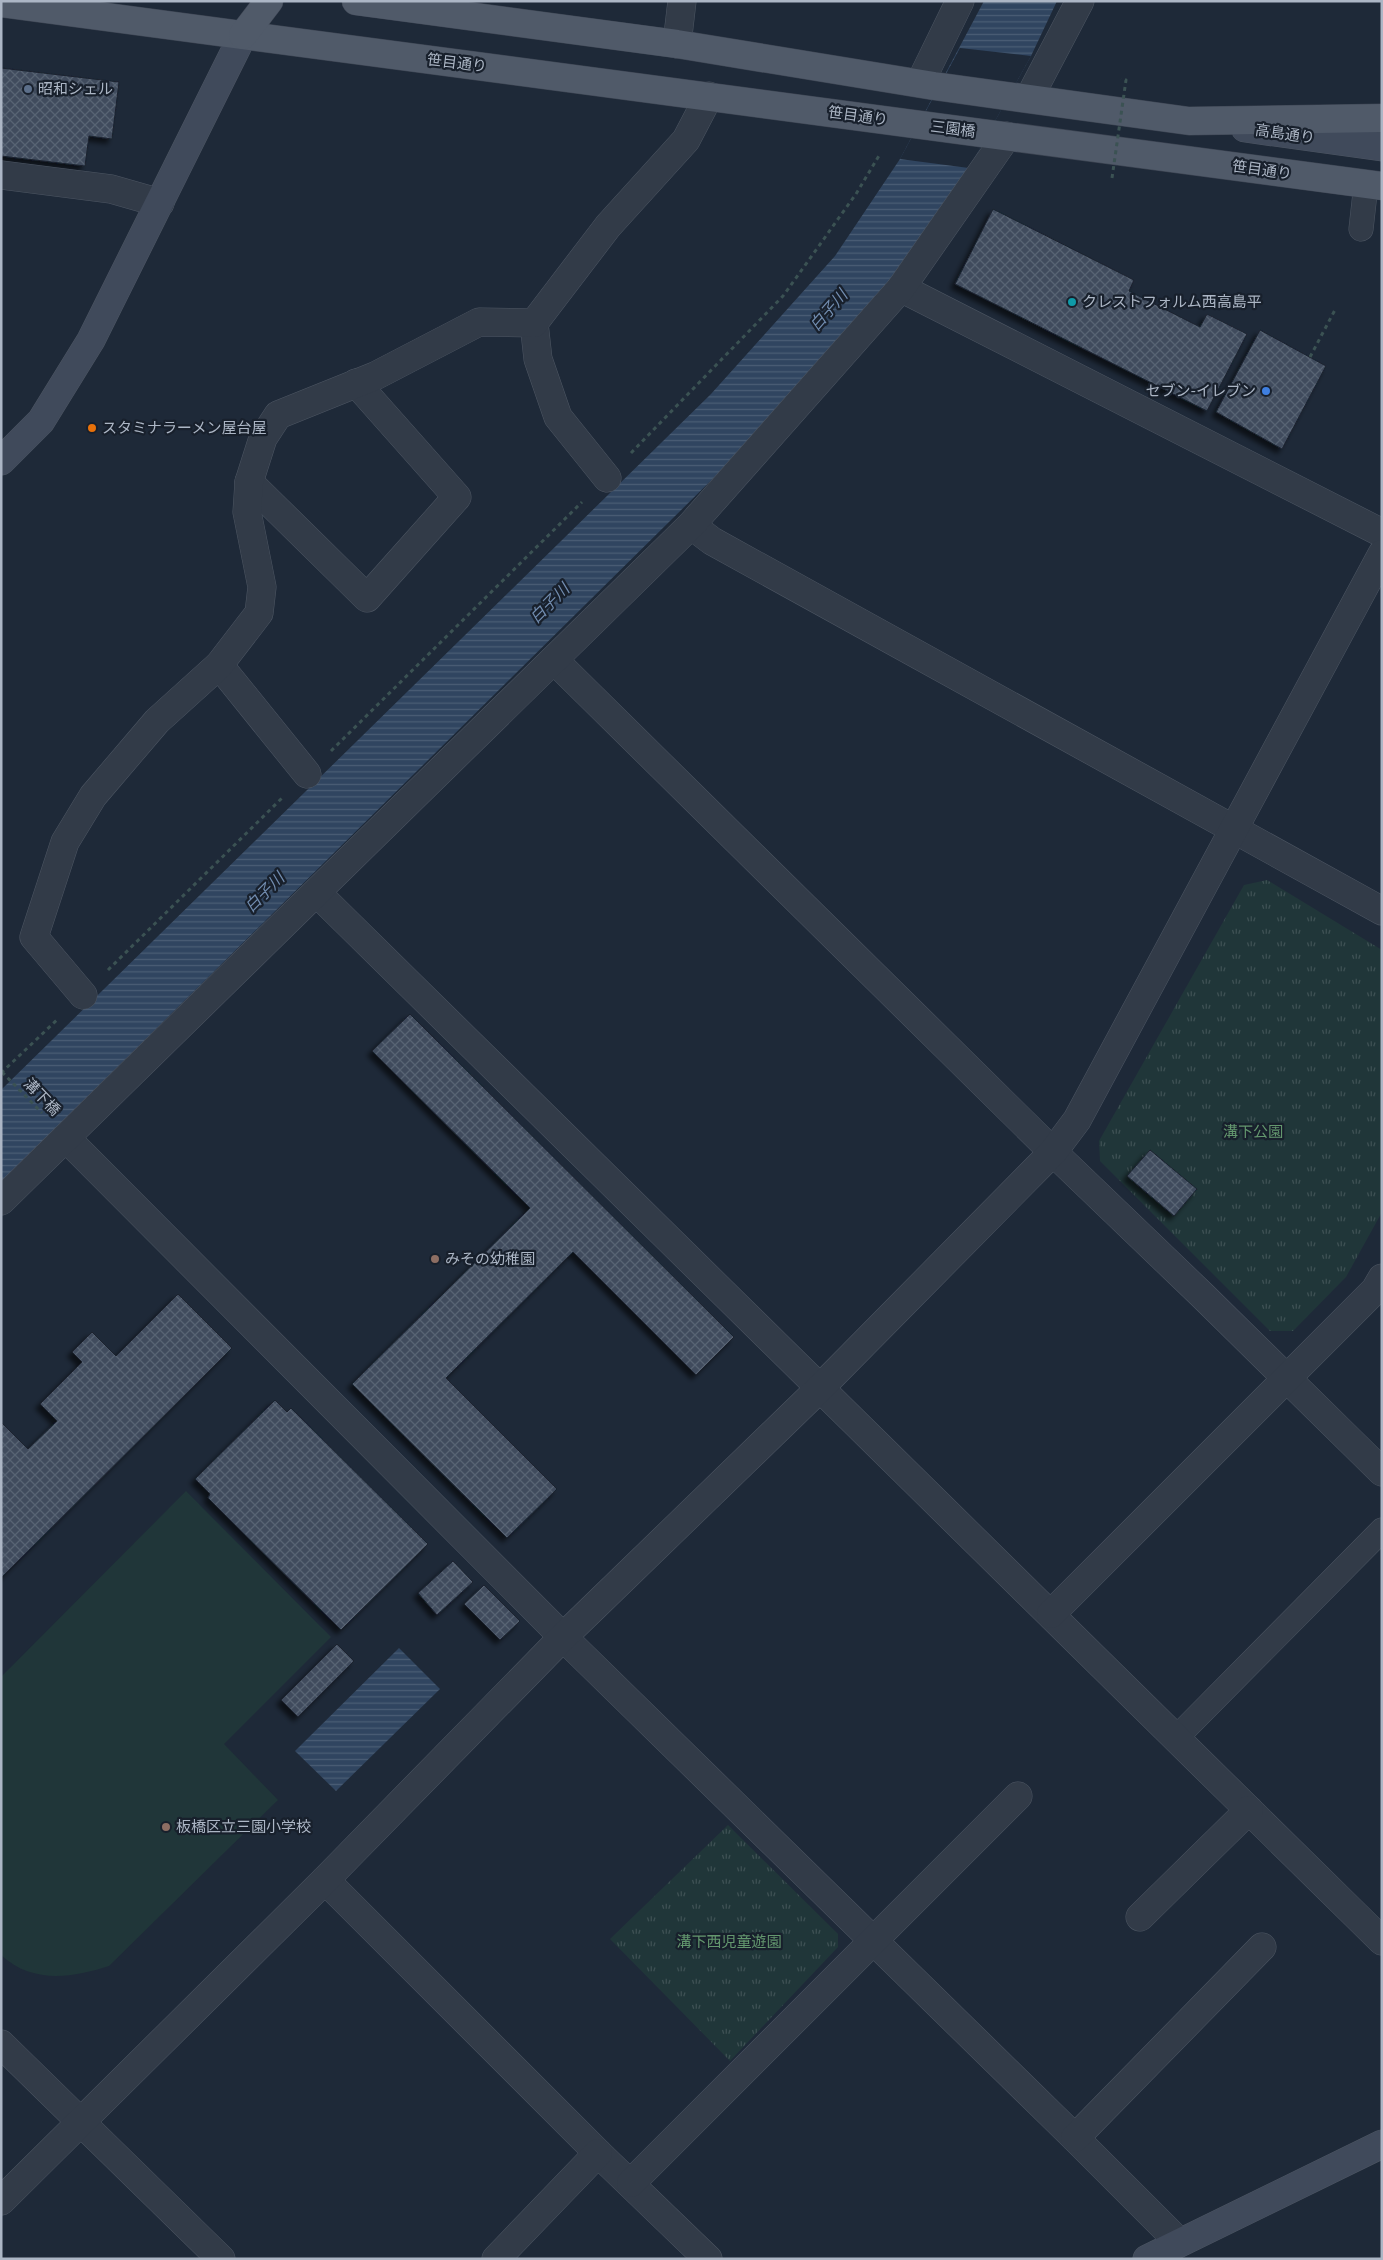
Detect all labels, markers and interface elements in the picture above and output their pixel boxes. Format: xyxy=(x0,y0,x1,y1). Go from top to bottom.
street label: 笹目通り xyxy=(426,50,488,76)
place label: 昭和シェル xyxy=(38,80,113,98)
marker: 昭和シェル xyxy=(22,83,34,95)
street label: 笹目通り xyxy=(827,103,889,129)
street label: 三園橋 xyxy=(930,117,976,141)
street label: 高島通り xyxy=(1254,121,1316,147)
street label: 笹目通り xyxy=(1231,157,1293,183)
water label: 白子川 xyxy=(805,284,853,335)
place label: クレストフォルム西高島平 xyxy=(1082,293,1262,311)
marker: クレストフォルム西高島平 xyxy=(1066,296,1078,308)
place label: セブン-イレブン xyxy=(1145,382,1256,400)
marker: セブン-イレブン xyxy=(1260,385,1272,397)
place label: スタミナラーメン屋台屋 xyxy=(102,419,266,437)
marker: スタミナラーメン屋台屋 xyxy=(86,422,98,434)
water label: 白子川 xyxy=(526,578,574,627)
water label: 白子川 xyxy=(241,867,289,916)
street label: 溝下橋 xyxy=(20,1075,64,1119)
park label: 溝下公園 xyxy=(1223,1123,1283,1141)
place label: みその幼稚園 xyxy=(445,1250,535,1268)
marker: みその幼稚園 xyxy=(429,1253,441,1265)
place label: 板橋区立三園小学校 xyxy=(176,1818,311,1836)
marker: 板橋区立三園小学校 xyxy=(160,1821,172,1833)
park label: 溝下西児童遊園 xyxy=(676,1933,782,1951)

